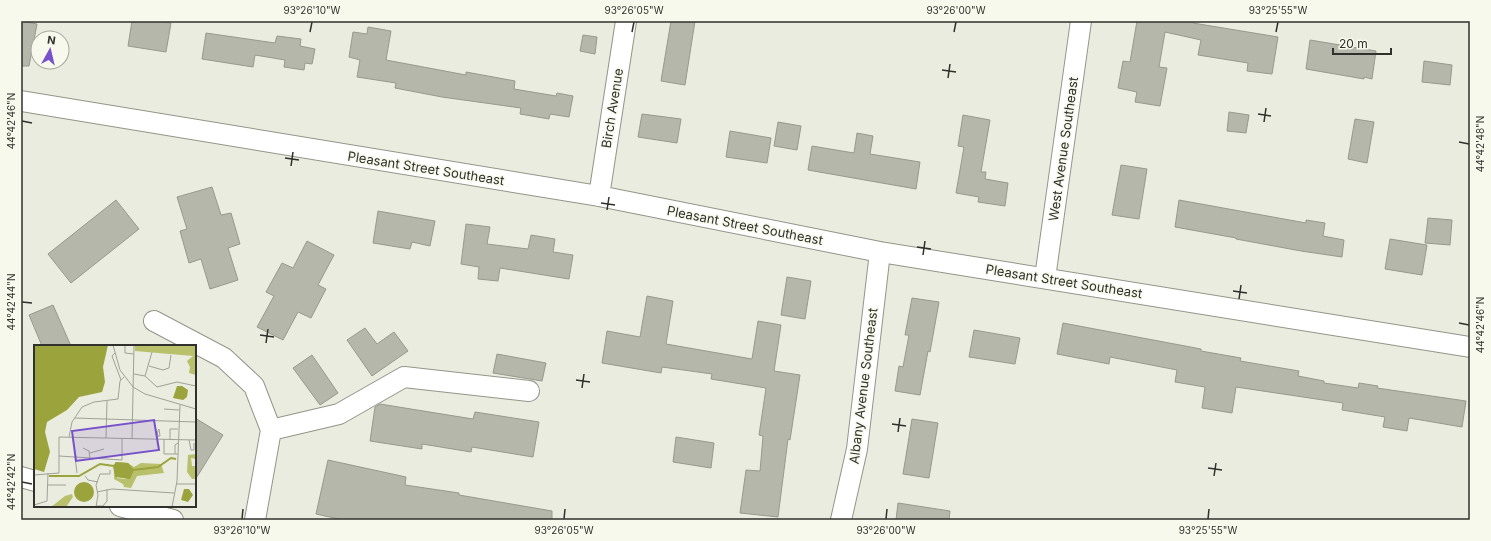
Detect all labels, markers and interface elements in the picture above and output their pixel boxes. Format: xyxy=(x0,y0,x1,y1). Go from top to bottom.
text: 93°26'10"W xyxy=(284,4,341,16)
text: 93°26'05"W xyxy=(605,4,664,16)
text: 93°26'00"W xyxy=(926,4,986,16)
text: 93°25'55"W xyxy=(1249,4,1307,16)
north arrow xyxy=(30,30,70,70)
scale bar xyxy=(1333,30,1391,56)
text: N xyxy=(46,33,57,48)
text: 20 m xyxy=(1339,36,1368,51)
street label: Birch Avenue xyxy=(598,67,626,149)
street label: West Avenue Southeast xyxy=(1045,76,1081,222)
text: 44°42'46"N xyxy=(5,93,17,149)
text: 44°42'48"N xyxy=(1474,116,1486,172)
street label: Pleasant Street Southeast xyxy=(347,148,505,188)
street label: Pleasant Street Southeast xyxy=(666,202,824,248)
street label: Pleasant Street Southeast xyxy=(985,261,1143,301)
text: 44°42'44"N xyxy=(5,274,17,330)
text: 44°42'46"N xyxy=(1474,297,1486,353)
street label: Albany Avenue Southeast xyxy=(845,307,881,465)
inset map xyxy=(34,345,196,507)
text: 44°42'42"N xyxy=(5,454,17,510)
text: 93°26'10"W xyxy=(214,524,271,536)
text: 93°26'05"W xyxy=(535,524,594,536)
text: 93°26'00"W xyxy=(856,524,916,536)
text: 93°25'55"W xyxy=(1179,524,1237,536)

